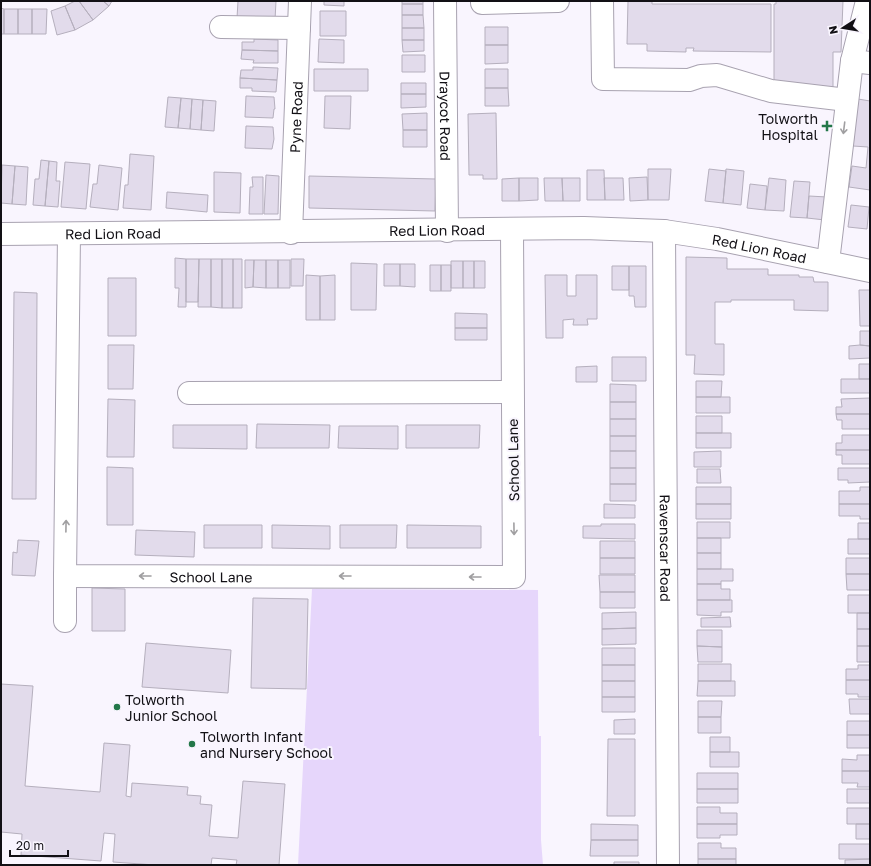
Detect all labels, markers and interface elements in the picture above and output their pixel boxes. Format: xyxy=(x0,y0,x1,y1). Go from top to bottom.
north arrow xyxy=(823,8,863,48)
text: N xyxy=(826,25,840,36)
street label: Draycot Road xyxy=(437,71,455,161)
street label: Pyne Road xyxy=(286,81,305,153)
place label: Tolworth Hospital xyxy=(758,110,818,143)
marker: Tolworth Hospital xyxy=(821,120,833,132)
one-way arrow xyxy=(840,121,848,134)
street label: Red Lion Road xyxy=(389,221,485,239)
street label: Red Lion Road xyxy=(65,224,161,242)
street label: Red Lion Road xyxy=(711,230,808,266)
street label: School Lane xyxy=(504,418,522,502)
street label: Ravenscar Road xyxy=(657,494,675,602)
one-way arrow xyxy=(62,520,70,533)
one-way arrow xyxy=(510,522,518,535)
street label: School Lane xyxy=(170,568,252,585)
one-way arrow xyxy=(139,572,152,580)
one-way arrow xyxy=(339,572,352,580)
one-way arrow xyxy=(469,573,482,581)
place label: Tolworth Junior School xyxy=(125,691,217,724)
marker: Tolworth Junior School xyxy=(112,702,122,712)
place label: Tolworth Infant and Nursery School xyxy=(200,728,332,761)
marker: Tolworth Infant and Nursery School xyxy=(187,739,197,749)
scale bar xyxy=(10,832,68,858)
text: 20 m xyxy=(16,838,44,853)

